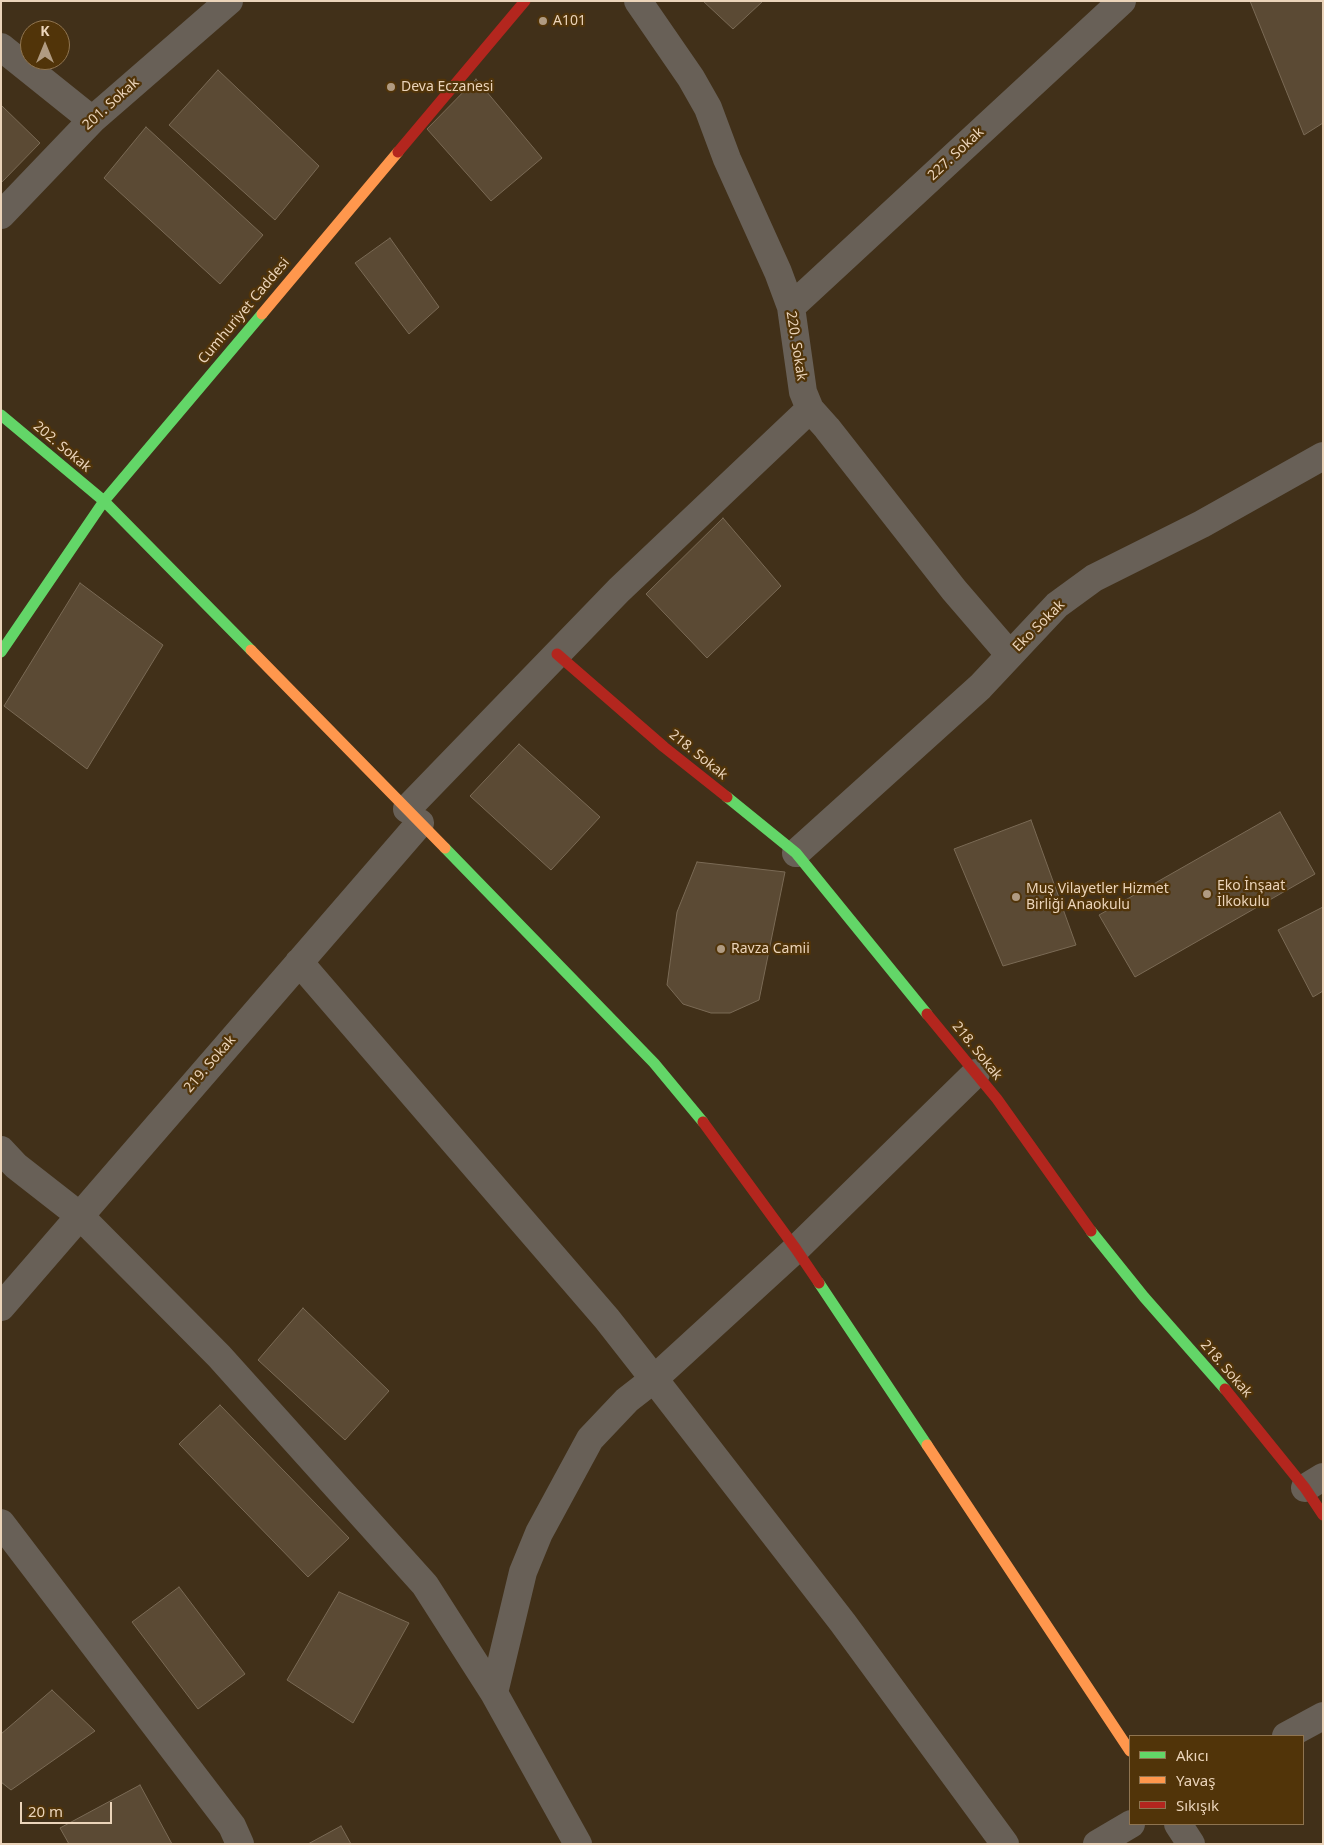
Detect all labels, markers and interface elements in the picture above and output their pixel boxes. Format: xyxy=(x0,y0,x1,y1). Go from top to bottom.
place label: A101 xyxy=(553,13,586,29)
marker: A101 xyxy=(537,15,549,27)
north arrow xyxy=(20,20,70,70)
text: K xyxy=(40,21,50,40)
street label: 201. Sokak xyxy=(79,74,143,134)
place label: Deva Eczanesi xyxy=(401,79,493,95)
marker: Deva Eczanesi xyxy=(385,81,397,93)
street label: 227. Sokak xyxy=(925,124,987,184)
street label: Cumhuriyet Caddesi xyxy=(195,255,293,367)
street label: 220. Sokak xyxy=(782,310,810,382)
street label: 202. Sokak xyxy=(30,418,94,476)
street label: Eko Sokak xyxy=(1010,597,1068,655)
street label: 218. Sokak xyxy=(665,726,731,784)
place label: Eko İnşaat İlkokulu xyxy=(1217,878,1285,910)
place label: Muş Vilayetler Hizmet Birliği Anaokulu xyxy=(1026,881,1169,914)
marker: Eko İnşaat İlkokulu xyxy=(1201,888,1213,900)
marker: Muş Vilayetler Hizmet Birliği Anaokulu xyxy=(1010,891,1022,903)
place label: Ravza Camii xyxy=(731,941,810,957)
marker: Ravza Camii xyxy=(715,943,727,955)
street label: 218. Sokak xyxy=(948,1018,1006,1084)
street label: 219. Sokak xyxy=(181,1032,239,1096)
street label: 218. Sokak xyxy=(1197,1337,1255,1401)
legend xyxy=(1129,1735,1304,1825)
text: Akıcı xyxy=(1176,1745,1209,1765)
text: Yavaş xyxy=(1176,1770,1215,1790)
scale bar xyxy=(22,1792,115,1824)
text: Sıkışık xyxy=(1176,1795,1219,1815)
text: 20 m xyxy=(28,1801,63,1821)

